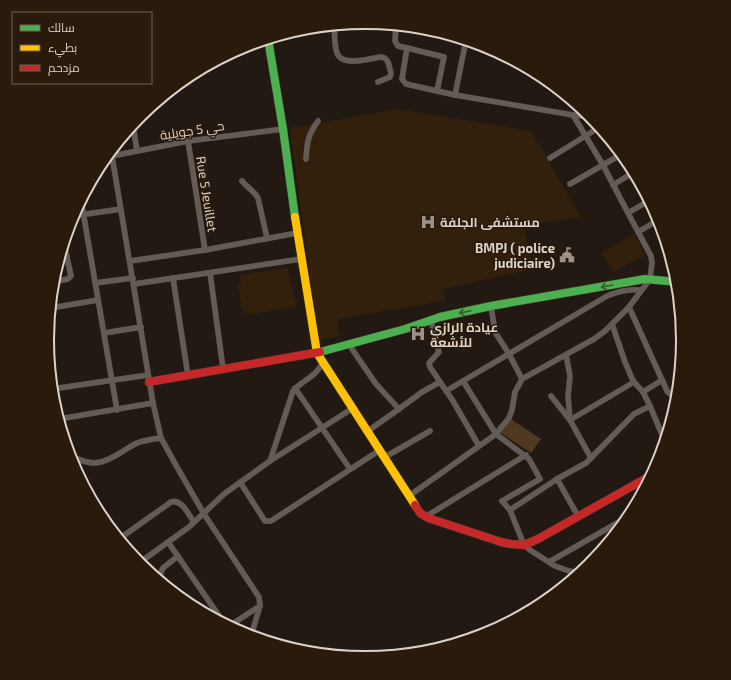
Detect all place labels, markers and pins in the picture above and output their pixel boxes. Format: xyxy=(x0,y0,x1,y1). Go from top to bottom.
hospital icon: مستشفى الجلفة xyxy=(419,213,437,231)
place label: مستشفى الجلفة xyxy=(440,214,540,230)
place label: BMPJ ( police judiciaire) xyxy=(475,240,555,271)
public building icon: BMPJ ( police judiciaire) xyxy=(558,246,576,264)
place label: عيادة الرازي للأشعة xyxy=(430,319,498,350)
hospital icon: عيادة الرازي للأشعة xyxy=(409,325,427,343)

